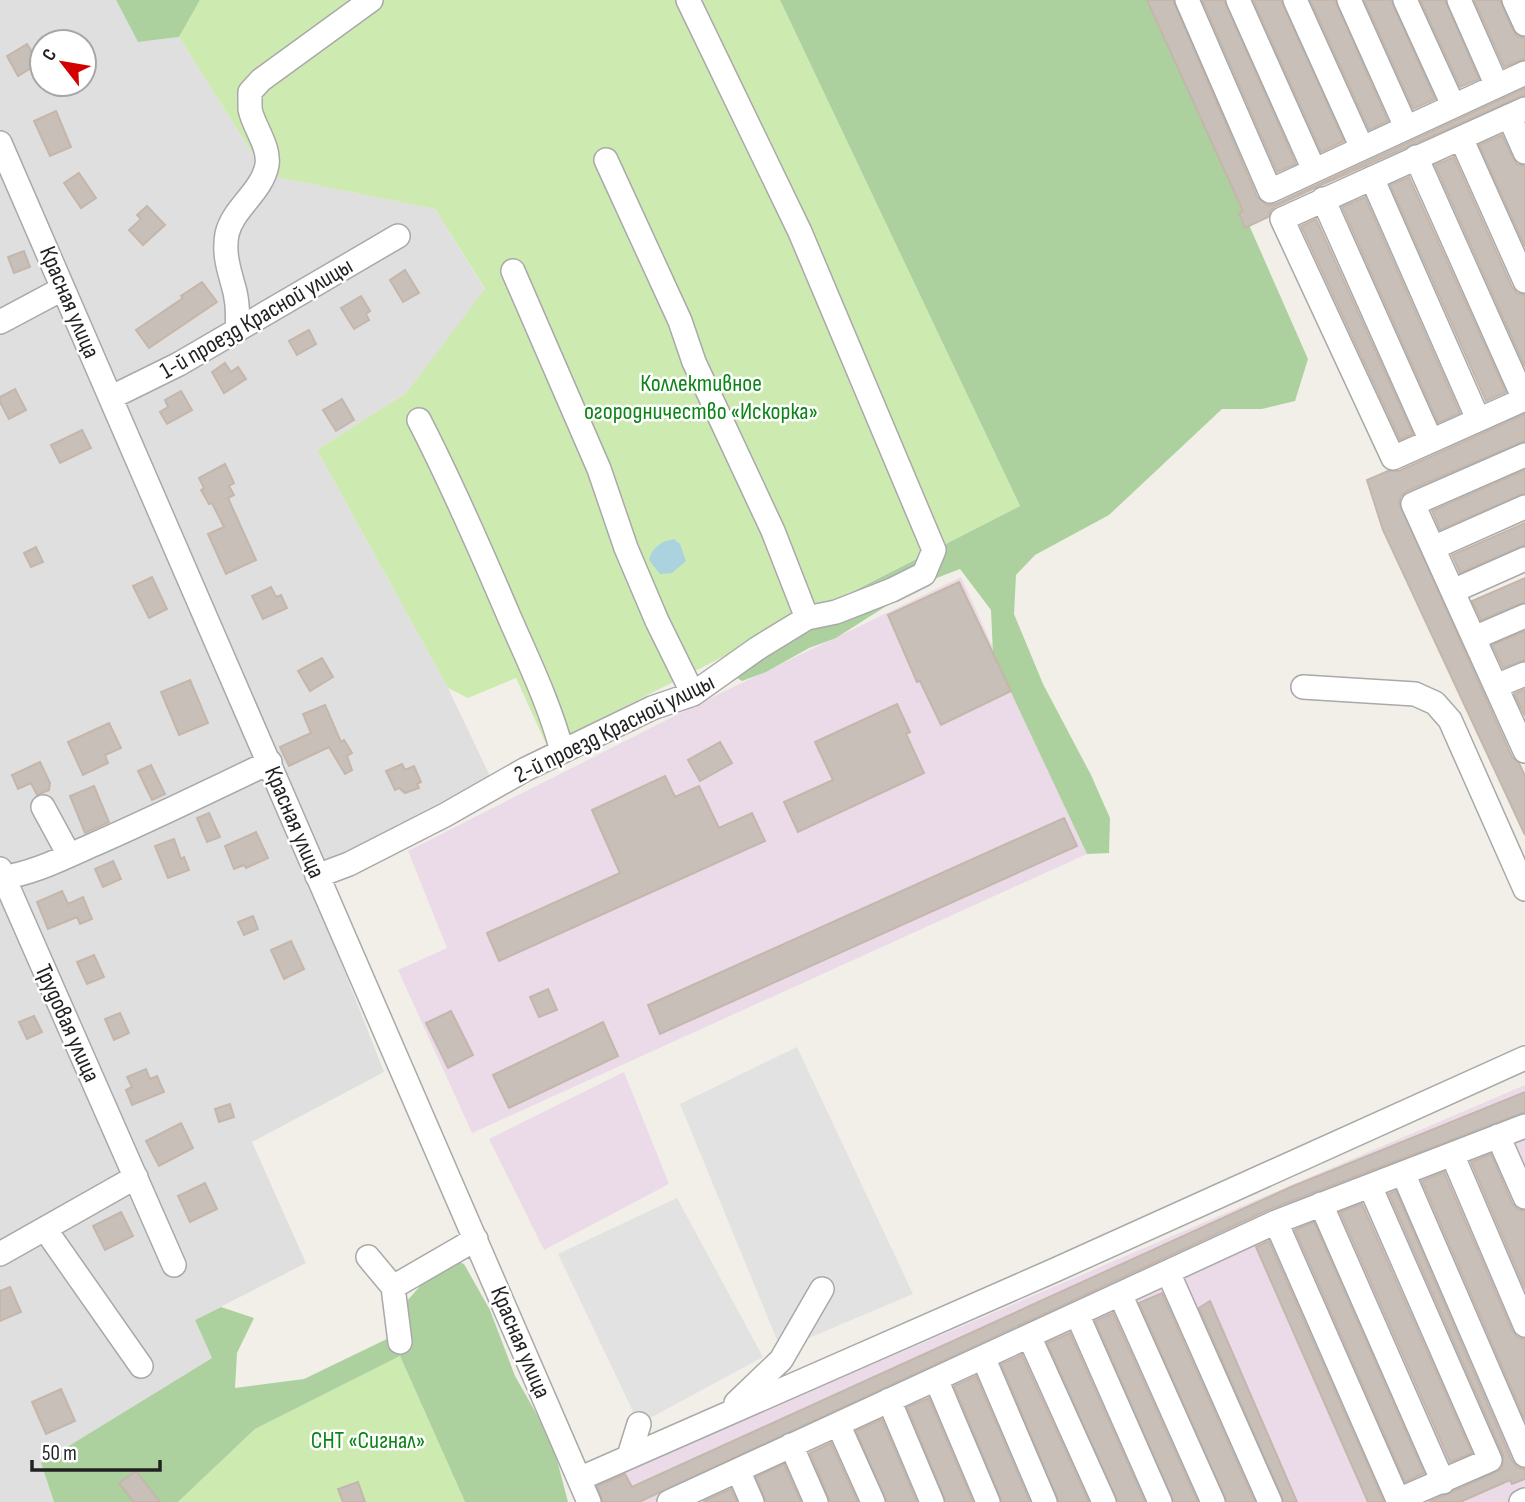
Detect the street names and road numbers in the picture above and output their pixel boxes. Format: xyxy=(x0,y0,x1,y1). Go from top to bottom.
street label: Красная улица xyxy=(33,242,106,362)
street label: 1-й проезд Красной улицы xyxy=(155,251,358,385)
street label: 2-й проезд Красной улицы xyxy=(509,667,719,790)
street label: Красная улица xyxy=(258,762,331,882)
street label: Трудовая улица xyxy=(29,960,106,1087)
street label: Красная улица xyxy=(484,1282,557,1402)

